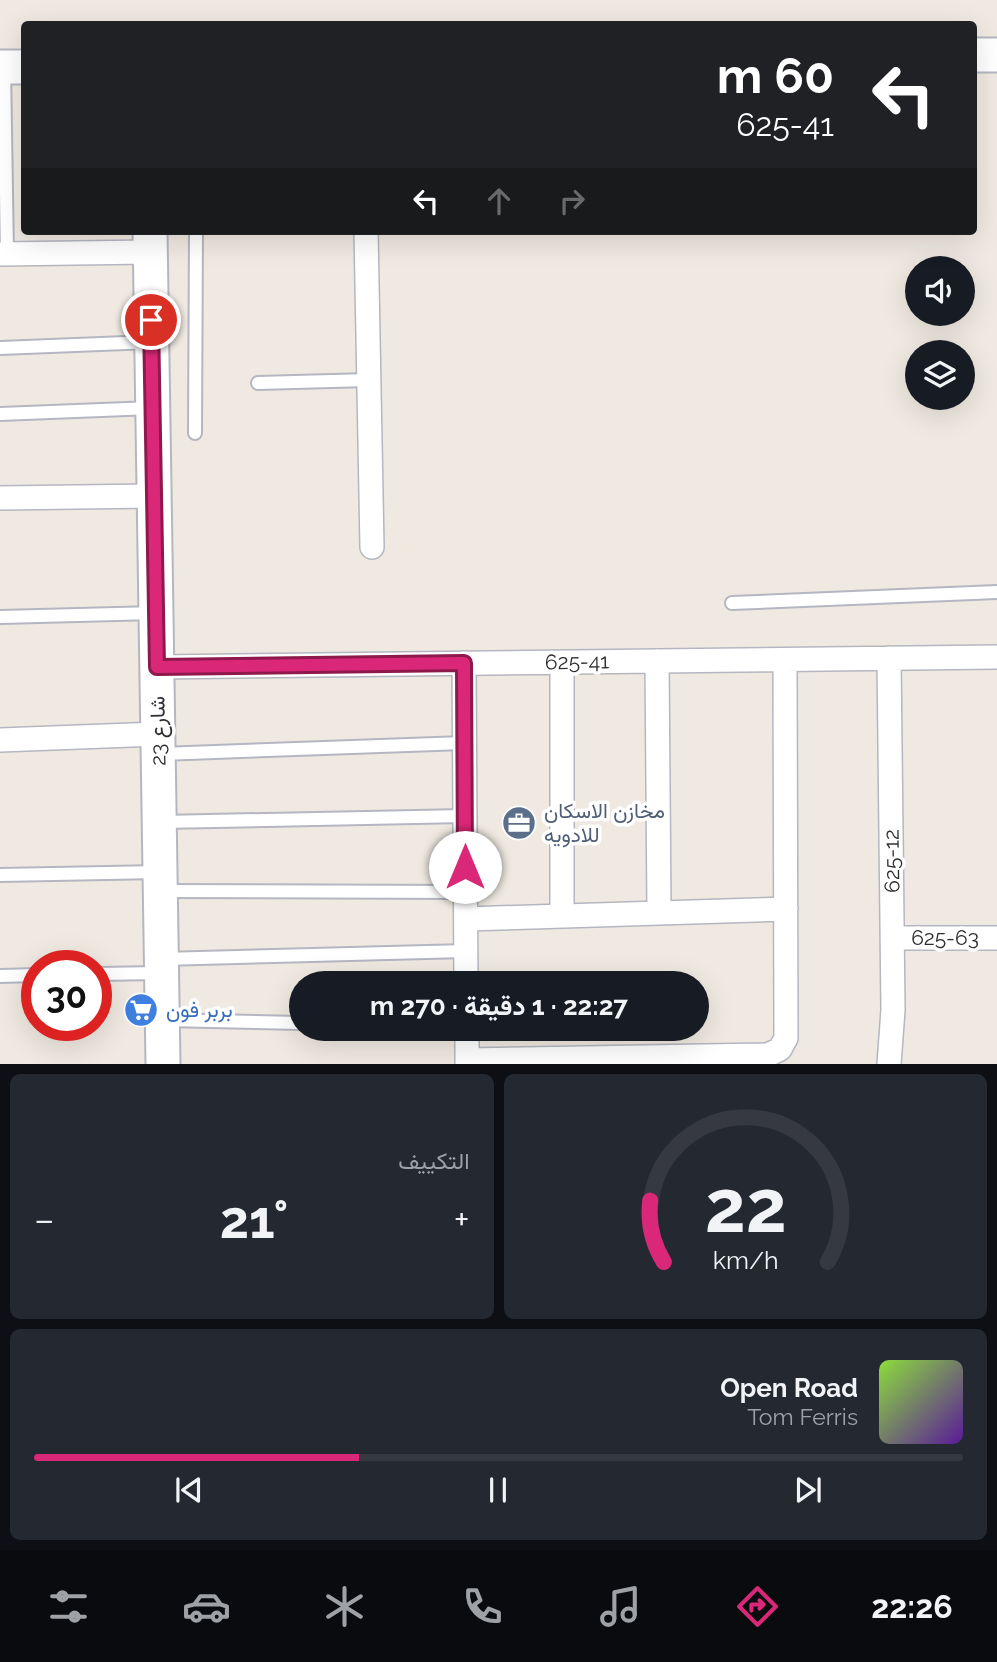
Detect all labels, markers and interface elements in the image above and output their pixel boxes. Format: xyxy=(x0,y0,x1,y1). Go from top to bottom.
text: 60 m xyxy=(717,47,834,104)
icon: left xyxy=(858,49,949,140)
text: 625-41 xyxy=(736,106,834,143)
icon: left xyxy=(407,182,445,220)
icon: ahead xyxy=(480,182,518,220)
icon: right xyxy=(553,182,591,220)
map controls xyxy=(905,256,975,410)
button: sound xyxy=(905,256,975,326)
pin xyxy=(121,290,181,350)
icon: arrive xyxy=(132,301,170,339)
button: layers xyxy=(905,340,975,410)
street label: 625-41 xyxy=(545,648,609,675)
street label: شارع 23 xyxy=(144,696,173,766)
place label: مخازن الاسكان للادويه xyxy=(544,798,665,848)
office icon: مخازن الاسكان للادويه xyxy=(500,804,538,842)
street label: 625-12 xyxy=(878,829,905,893)
position arrow xyxy=(428,830,502,904)
street label: 625-63 xyxy=(911,925,979,950)
speed limit sign: 30 xyxy=(21,950,112,1041)
supermarket icon: بربر فون xyxy=(122,991,160,1029)
text: 22:27 · 1 دقيقة · 270 m xyxy=(370,991,628,1021)
place label: بربر فون xyxy=(166,997,233,1023)
text: التكييف xyxy=(398,1147,470,1174)
text: 22 xyxy=(704,1165,786,1250)
text: 21° xyxy=(220,1189,288,1250)
text: − xyxy=(34,1197,54,1242)
text: + xyxy=(454,1197,469,1242)
text: km/h xyxy=(712,1245,778,1275)
text: Open Road xyxy=(720,1373,858,1403)
text: Tom Ferris xyxy=(747,1403,858,1430)
icon: previous xyxy=(170,1471,208,1509)
icon: pause xyxy=(479,1471,517,1509)
icon: next xyxy=(789,1471,827,1509)
icon: filters xyxy=(44,1582,93,1631)
icon: car xyxy=(182,1582,231,1631)
icon: climate xyxy=(320,1582,369,1631)
icon: phone xyxy=(458,1582,507,1631)
icon: music xyxy=(596,1582,645,1631)
icon: directions xyxy=(733,1582,782,1631)
text: 22:26 xyxy=(871,1588,953,1625)

